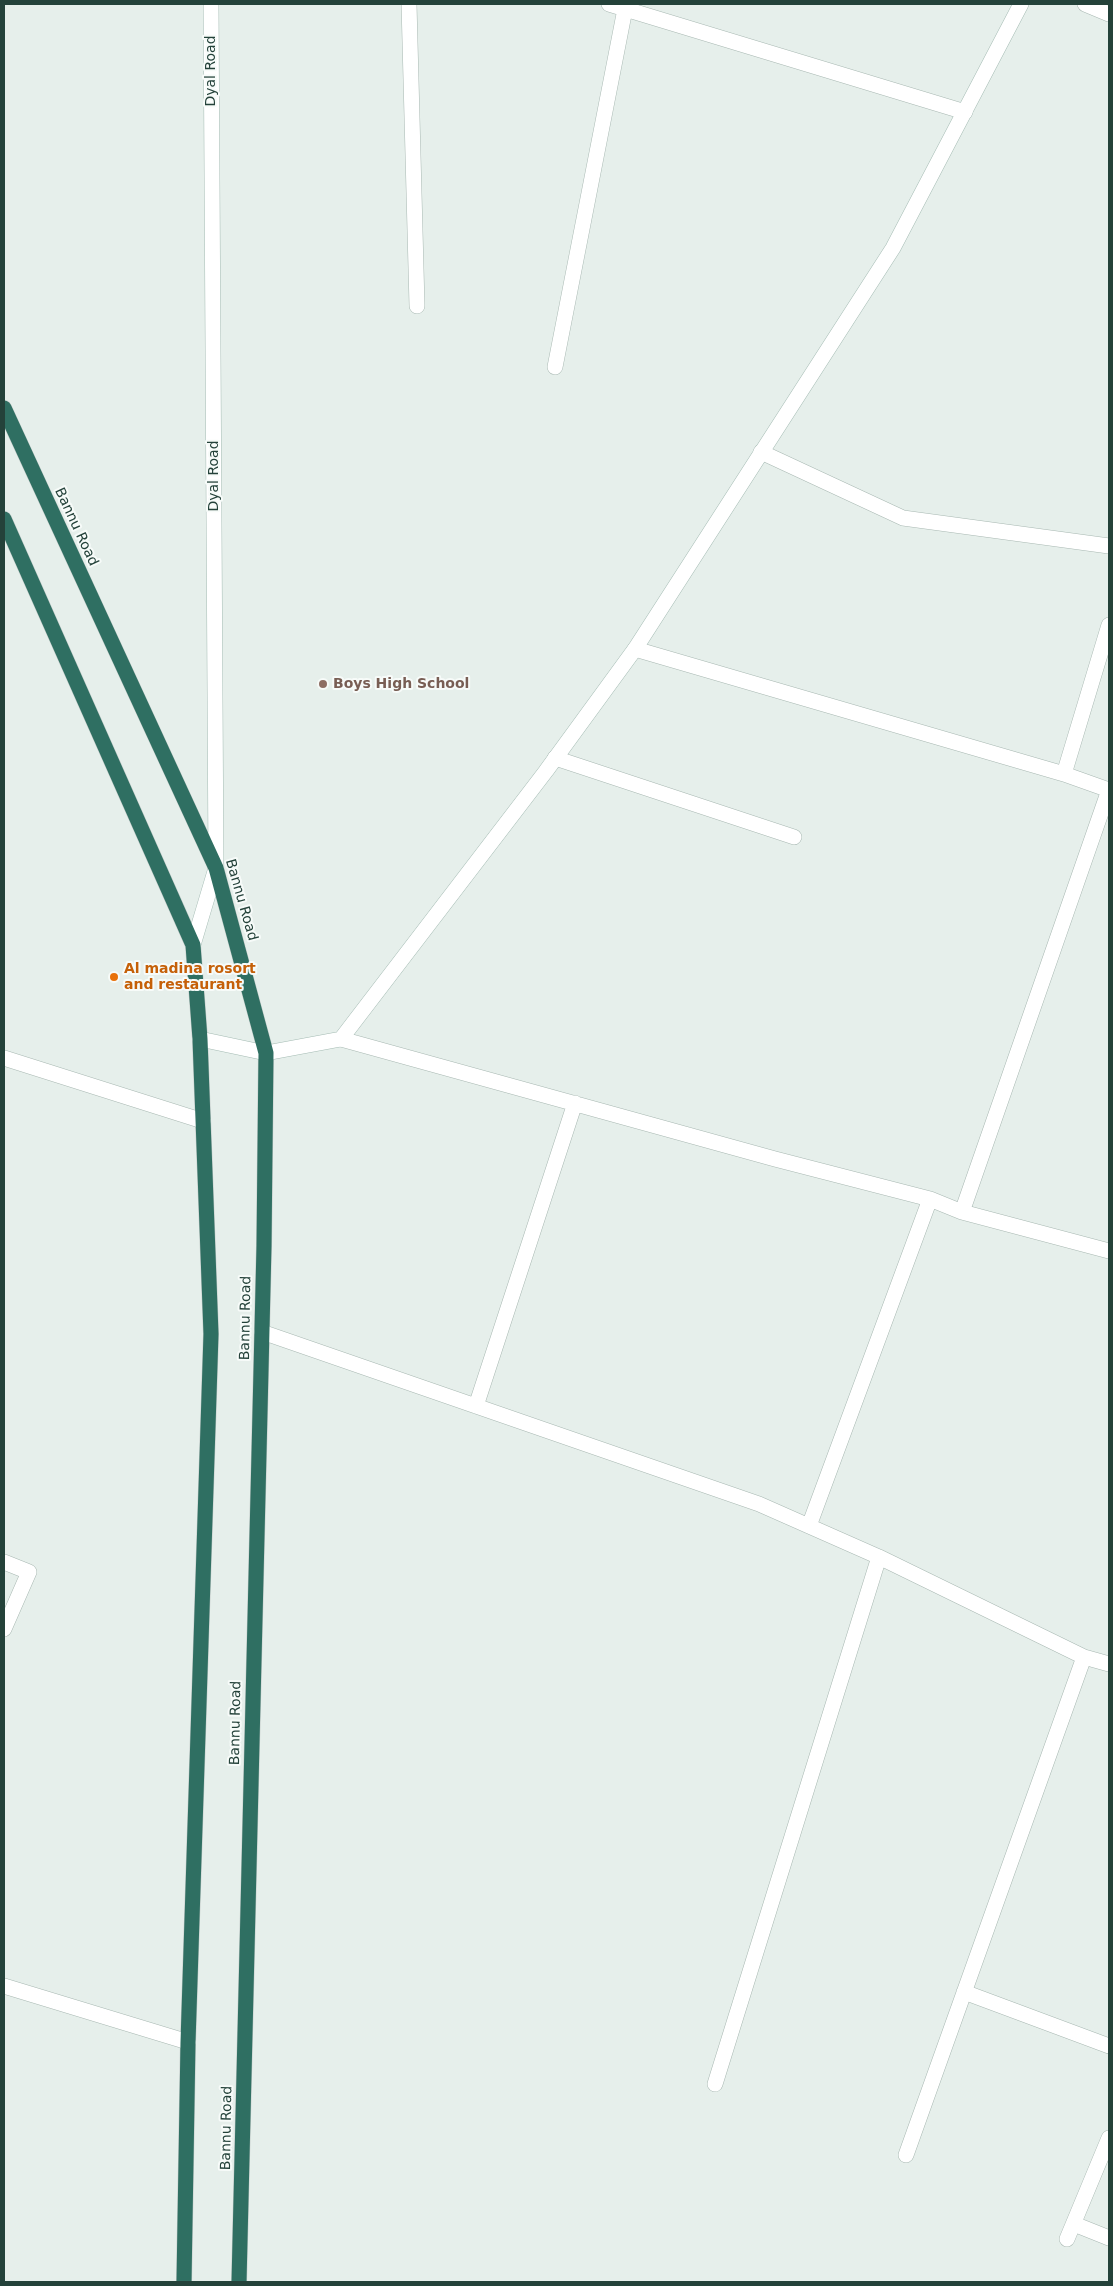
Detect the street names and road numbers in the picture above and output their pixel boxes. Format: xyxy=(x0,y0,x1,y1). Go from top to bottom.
street label: Dyal Road xyxy=(203,35,219,107)
street label: Dyal Road xyxy=(206,440,222,512)
street label: Bannu Road xyxy=(51,485,101,569)
street label: Bannu Road xyxy=(221,857,261,943)
street label: Bannu Road xyxy=(237,1276,255,1360)
street label: Bannu Road xyxy=(227,1681,245,1765)
street label: Bannu Road xyxy=(218,2086,236,2170)

